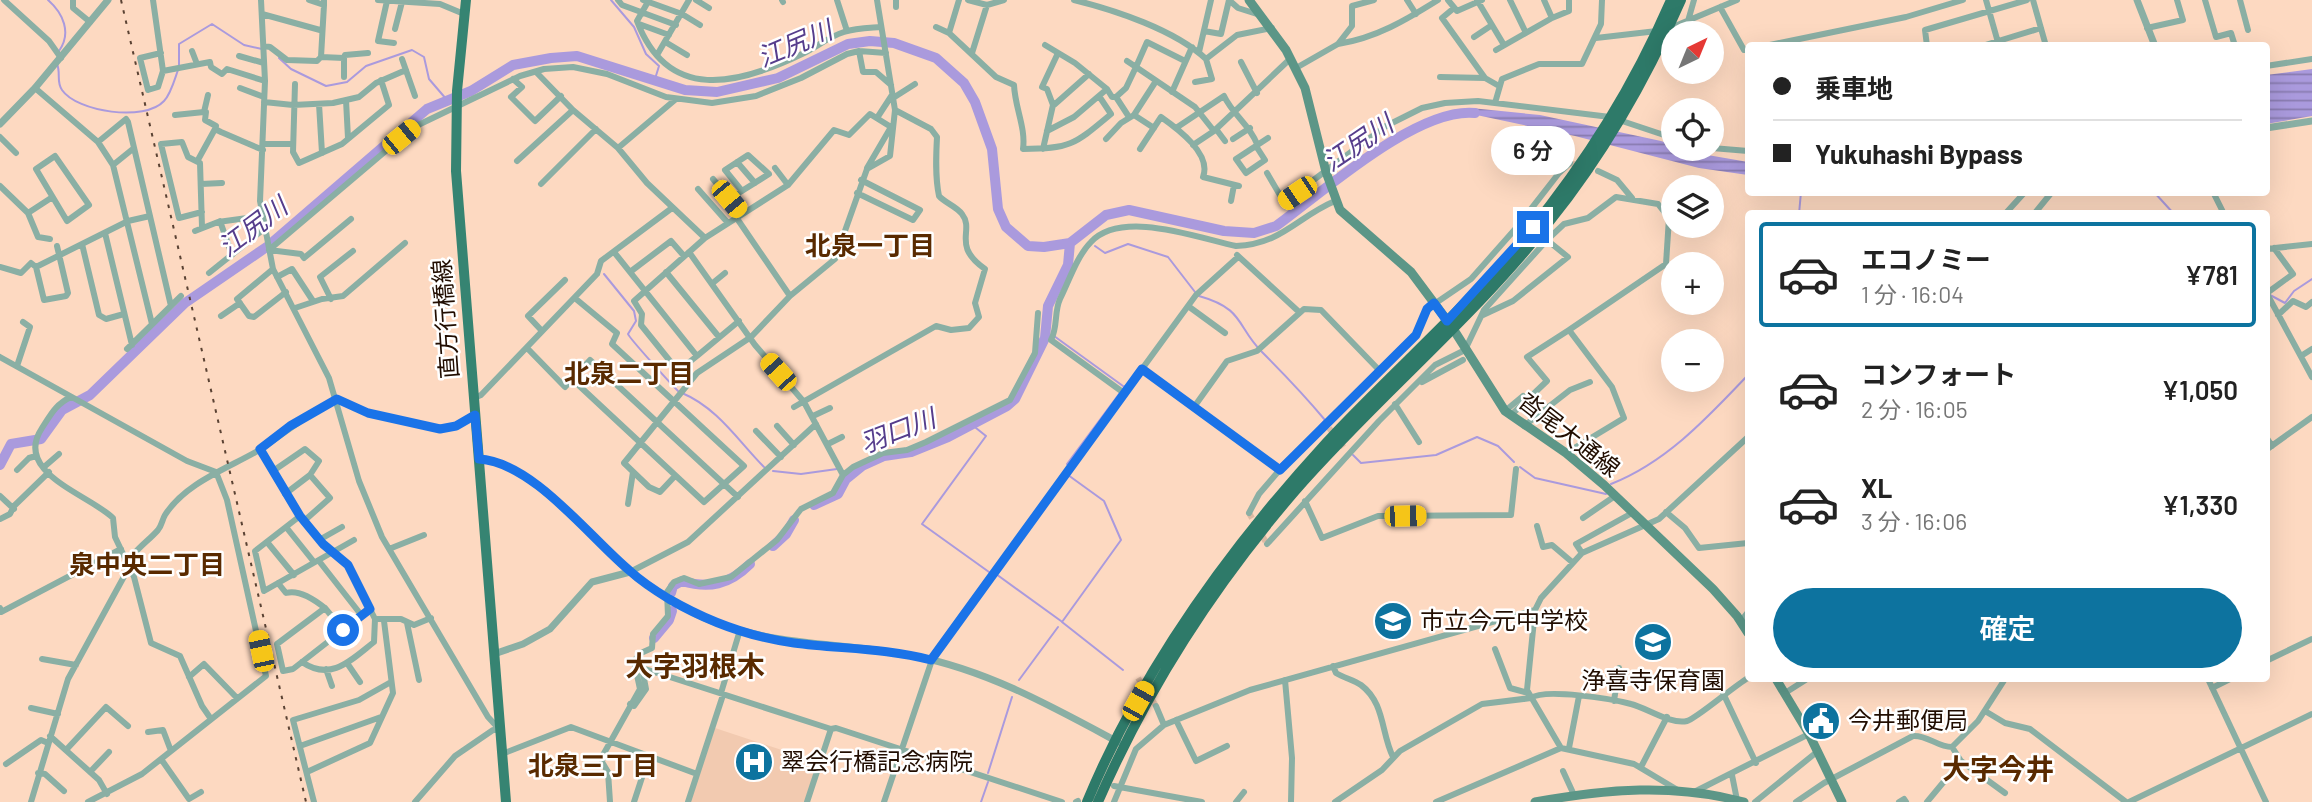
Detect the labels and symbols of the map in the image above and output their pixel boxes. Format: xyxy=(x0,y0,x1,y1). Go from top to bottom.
water label: 江尻川 xyxy=(752,12,839,72)
north arrow xyxy=(1661,21,1724,84)
water label: 江尻川 xyxy=(1316,105,1401,176)
car xyxy=(379,116,424,158)
callout: 6 分 xyxy=(1491,126,1575,174)
car xyxy=(1274,173,1321,213)
car xyxy=(708,176,751,222)
water label: 江尻川 xyxy=(212,188,295,262)
route end xyxy=(1517,211,1549,243)
district label: 北泉一丁目 xyxy=(805,229,935,260)
street label: 直方行橋線 xyxy=(426,258,463,380)
car xyxy=(757,349,800,395)
district label: 北泉二丁目 xyxy=(564,357,694,388)
street label: 沓尾大通線 xyxy=(1514,385,1626,482)
water label: 羽口川 xyxy=(855,400,942,458)
car xyxy=(1384,505,1427,527)
district label: 泉中央二丁目 xyxy=(69,548,225,579)
school or university icon: 市立今元中学校 xyxy=(1372,600,1414,642)
place label: 市立今元中学校 xyxy=(1420,605,1588,634)
route start xyxy=(327,614,359,646)
school or university icon: 浄喜寺保育園 xyxy=(1632,621,1674,663)
car xyxy=(247,628,276,674)
district label: 大字羽根木 xyxy=(625,648,765,682)
place label: 浄喜寺保育園 xyxy=(1581,665,1725,694)
car xyxy=(1119,678,1158,724)
public building icon: 今井郵便局 xyxy=(1800,700,1842,742)
place label: 今井郵便局 xyxy=(1848,705,1968,734)
hospital icon: 翠会行橋記念病院 xyxy=(733,741,775,783)
place label: 翠会行橋記念病院 xyxy=(781,746,973,775)
district label: 北泉三丁目 xyxy=(528,749,658,780)
district label: 大字今井 xyxy=(1942,751,2054,785)

